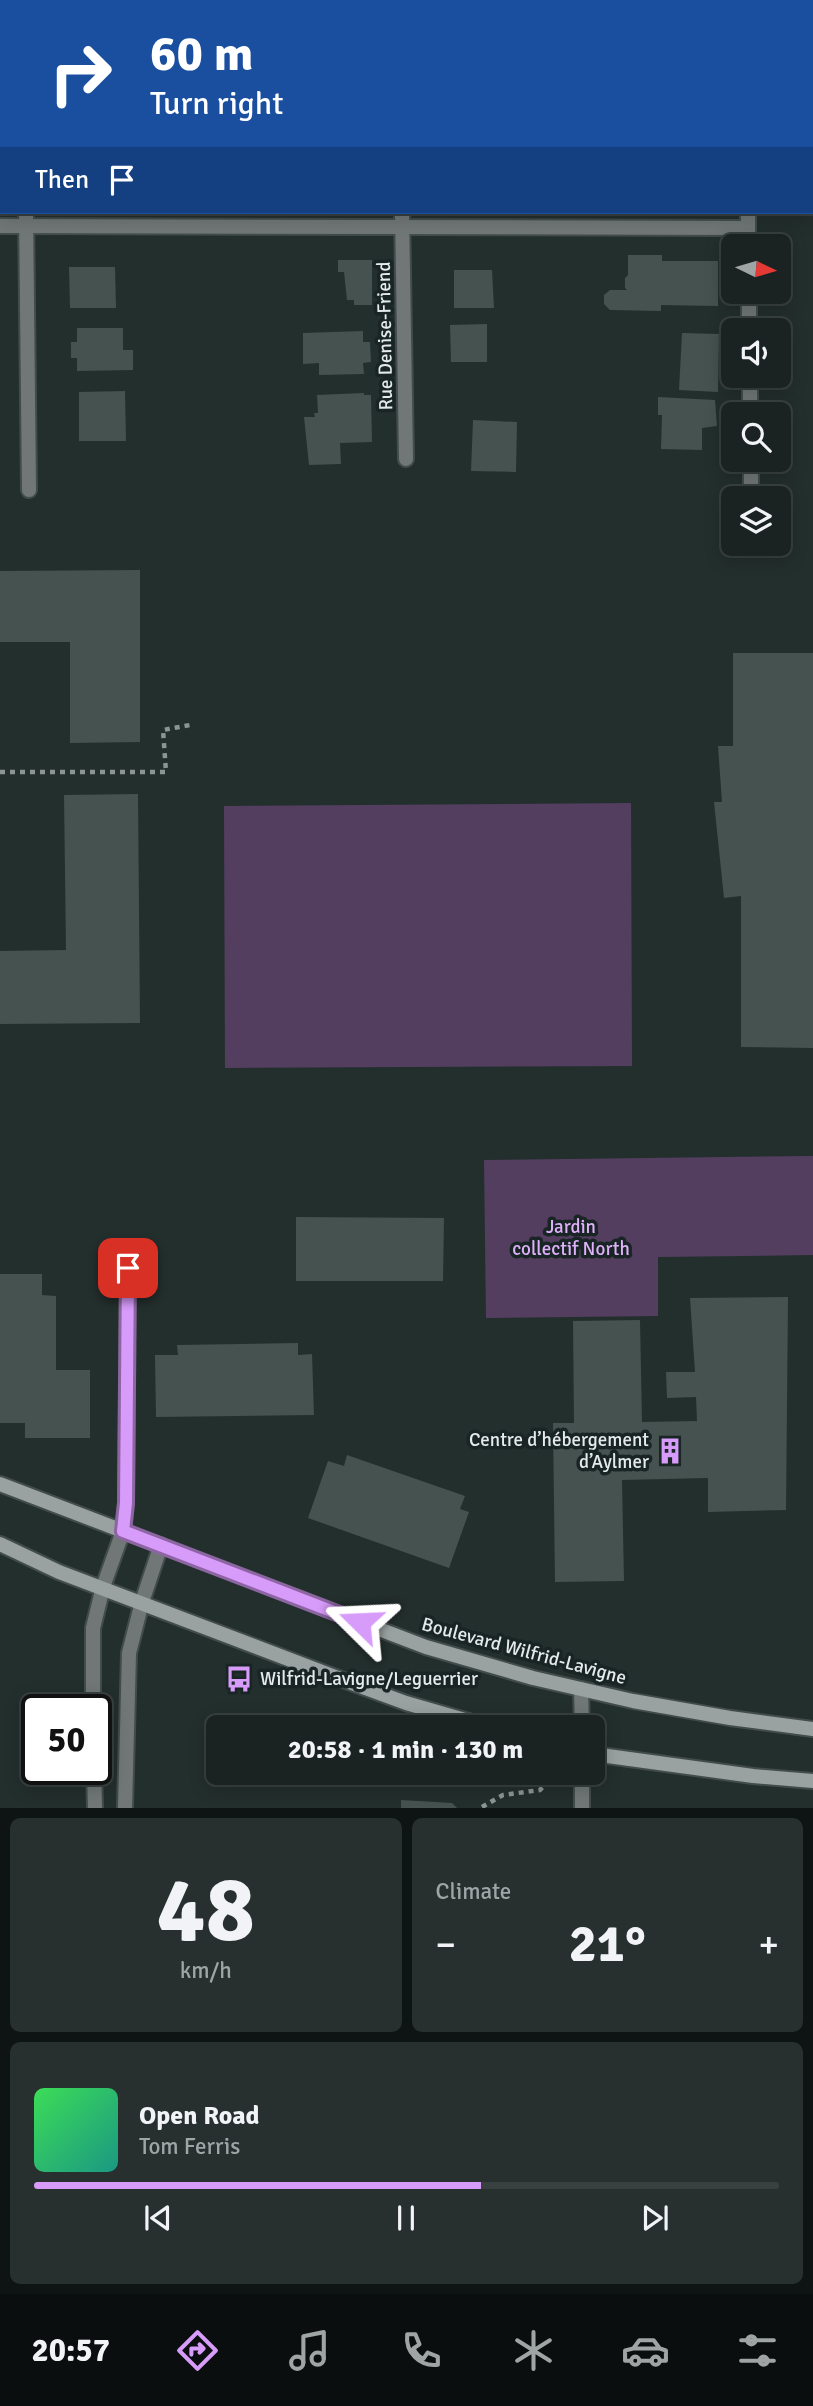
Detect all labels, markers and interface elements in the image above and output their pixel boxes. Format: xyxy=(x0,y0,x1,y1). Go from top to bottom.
text: 60 m xyxy=(150,24,253,84)
icon: right xyxy=(35,28,126,119)
text: Turn right xyxy=(150,84,283,123)
icon: arrive xyxy=(103,161,141,199)
text: Then xyxy=(35,164,89,196)
north arrow xyxy=(721,234,791,304)
map controls xyxy=(721,234,791,556)
street label: Rue Denise-Friend xyxy=(372,261,398,411)
button: sound xyxy=(721,318,791,388)
button: search xyxy=(721,402,791,472)
button: layers xyxy=(721,486,791,556)
park label: Jardin collectif North xyxy=(512,1215,630,1261)
pin xyxy=(98,1238,158,1298)
icon: arrive xyxy=(109,1249,147,1287)
place label: Centre d’hébergement d’Aylmer xyxy=(469,1428,649,1474)
building icon: Centre d’hébergement d’Aylmer xyxy=(655,1436,685,1466)
position arrow xyxy=(323,1585,397,1659)
street label: Boulevard Wilfrid-Lavigne xyxy=(419,1612,629,1690)
bus stop icon: Wilfrid-Lavigne/Leguerrier xyxy=(224,1664,254,1694)
place label: Wilfrid-Lavigne/Leguerrier xyxy=(260,1667,478,1691)
speed limit sign: 50 xyxy=(21,1694,112,1785)
text: 20:58 · 1 min · 130 m xyxy=(288,1734,523,1766)
text: 48 xyxy=(157,1854,255,1967)
text: Climate xyxy=(436,1877,511,1906)
text: 21° xyxy=(569,1912,646,1976)
text: − xyxy=(436,1921,456,1968)
text: + xyxy=(758,1921,779,1968)
text: km/h xyxy=(180,1956,232,1985)
text: Open Road xyxy=(139,2100,260,2132)
text: Tom Ferris xyxy=(139,2132,240,2161)
icon: previous xyxy=(139,2199,177,2237)
icon: pause xyxy=(387,2199,425,2237)
icon: next xyxy=(636,2199,674,2237)
icon: directions xyxy=(173,2326,222,2375)
icon: music xyxy=(285,2326,334,2375)
icon: phone xyxy=(397,2326,446,2375)
icon: climate xyxy=(509,2326,558,2375)
icon: car xyxy=(621,2326,670,2375)
icon: filters xyxy=(733,2326,782,2375)
text: 20:57 xyxy=(31,2331,110,2370)

